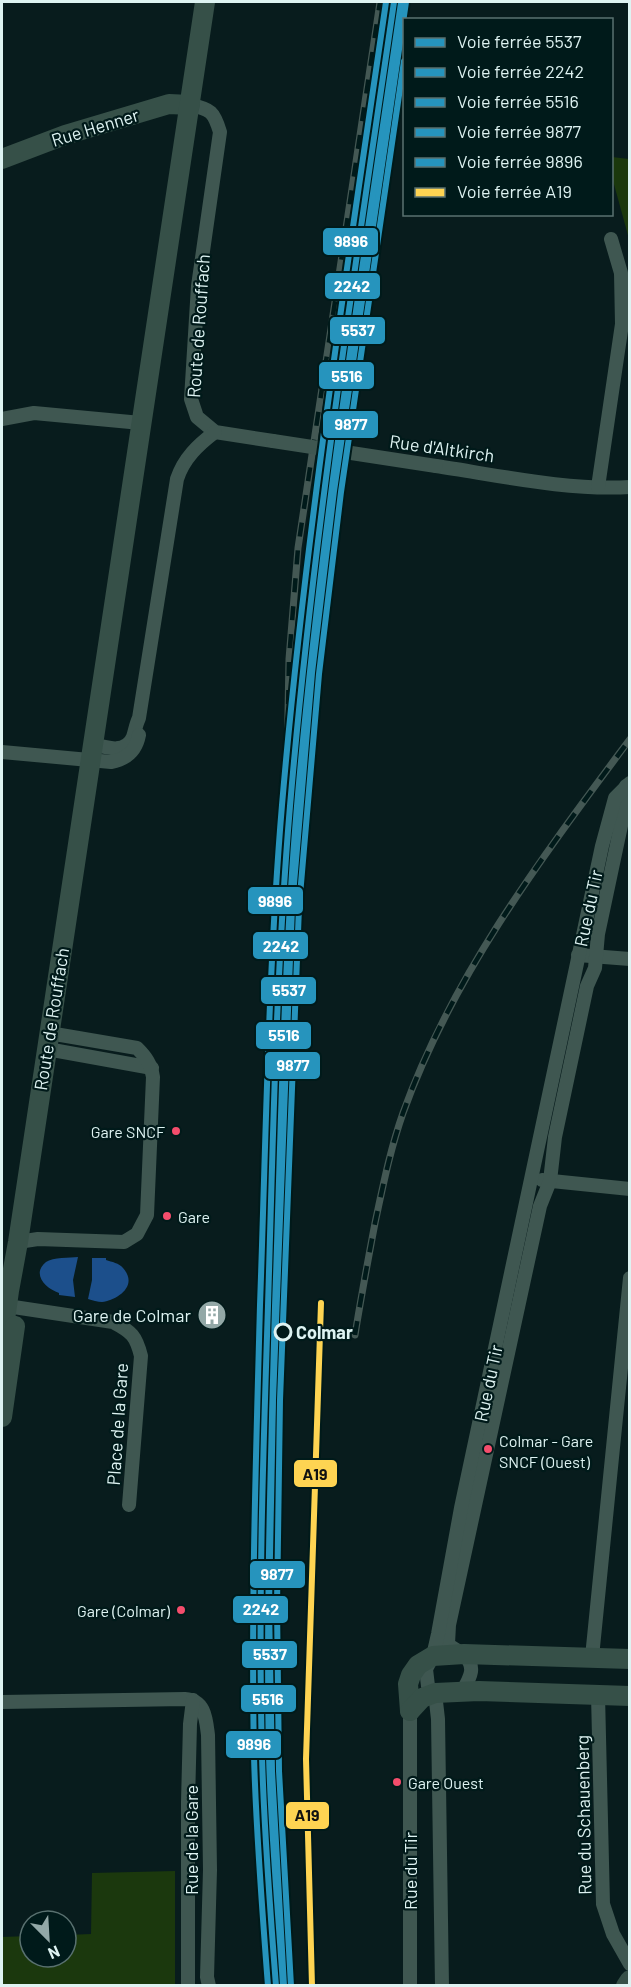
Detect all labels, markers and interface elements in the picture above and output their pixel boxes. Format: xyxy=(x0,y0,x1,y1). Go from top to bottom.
legend xyxy=(403,18,613,216)
text: Voie ferrée 5537 xyxy=(457,30,582,52)
text: Voie ferrée 2242 xyxy=(457,60,584,82)
text: Voie ferrée 5516 xyxy=(457,90,579,112)
street label: Rue Henner xyxy=(48,103,142,151)
text: Voie ferrée 9877 xyxy=(457,120,582,142)
text: Voie ferrée 9896 xyxy=(457,150,583,172)
text: Voie ferrée A19 xyxy=(457,180,572,202)
line badge: 9896 xyxy=(322,227,379,256)
text: 9896 xyxy=(334,231,369,250)
street label: Route de Rouffach xyxy=(182,253,214,399)
line badge: 2242 xyxy=(324,272,381,300)
text: 2242 xyxy=(334,276,370,295)
line badge: 5537 xyxy=(329,316,386,345)
text: 5537 xyxy=(341,320,375,339)
line badge: 5516 xyxy=(318,361,375,390)
text: 5516 xyxy=(331,366,363,385)
line badge: 9877 xyxy=(322,410,379,439)
text: 9877 xyxy=(334,414,368,433)
street label: Rue d'Altkirch xyxy=(388,430,496,466)
street label: Rue du Tir xyxy=(569,867,607,948)
line badge: 9896 xyxy=(247,886,304,915)
text: 9896 xyxy=(258,891,293,910)
line badge: 2242 xyxy=(252,931,309,960)
text: 2242 xyxy=(263,936,299,955)
street label: Route de Rouffach xyxy=(29,946,73,1092)
line badge: 5537 xyxy=(260,976,317,1005)
text: 5537 xyxy=(272,980,306,999)
line badge: 5516 xyxy=(255,1021,312,1050)
text: 5516 xyxy=(268,1025,300,1044)
line badge: 9877 xyxy=(264,1051,321,1080)
text: 9877 xyxy=(276,1055,310,1074)
place label: Gare SNCF xyxy=(91,1122,165,1141)
marker: Gare SNCF xyxy=(170,1125,182,1137)
place label: Gare xyxy=(178,1207,210,1226)
marker: Gare xyxy=(161,1210,173,1222)
building icon: Gare de Colmar xyxy=(196,1299,228,1331)
place label: Gare de Colmar xyxy=(73,1304,191,1326)
place label: Colmar xyxy=(296,1321,353,1343)
marker: Colmar xyxy=(274,1323,292,1341)
street label: Rue du Tir xyxy=(469,1342,507,1423)
street label: Place de la Gare xyxy=(102,1362,132,1486)
place label: Colmar - Gare SNCF (Ouest) xyxy=(499,1431,593,1471)
marker: Colmar - Gare SNCF (Ouest) xyxy=(482,1443,494,1455)
line badge: A19 xyxy=(293,1459,338,1488)
text: A19 xyxy=(303,1464,327,1483)
line badge: 9877 xyxy=(249,1560,306,1589)
text: 9877 xyxy=(260,1564,294,1583)
line badge: 2242 xyxy=(232,1595,289,1624)
text: 2242 xyxy=(243,1599,279,1618)
place label: Gare (Colmar) xyxy=(77,1601,171,1620)
marker: Gare (Colmar) xyxy=(175,1604,187,1616)
line badge: 5537 xyxy=(241,1640,298,1669)
text: 5537 xyxy=(253,1644,287,1663)
line badge: 5516 xyxy=(240,1684,297,1713)
text: 5516 xyxy=(252,1689,284,1708)
line badge: 9896 xyxy=(225,1730,282,1759)
text: 9896 xyxy=(237,1734,272,1753)
street label: Rue du Schauenberg xyxy=(571,1735,595,1895)
place label: Gare Ouest xyxy=(408,1773,484,1792)
marker: Gare Ouest xyxy=(391,1776,403,1788)
street label: Rue de la Gare xyxy=(180,1785,202,1895)
line badge: A19 xyxy=(285,1801,330,1830)
text: A19 xyxy=(295,1805,319,1824)
street label: Rue du Tir xyxy=(399,1832,421,1910)
north arrow xyxy=(18,1909,78,1969)
text: N xyxy=(46,1942,63,1964)

